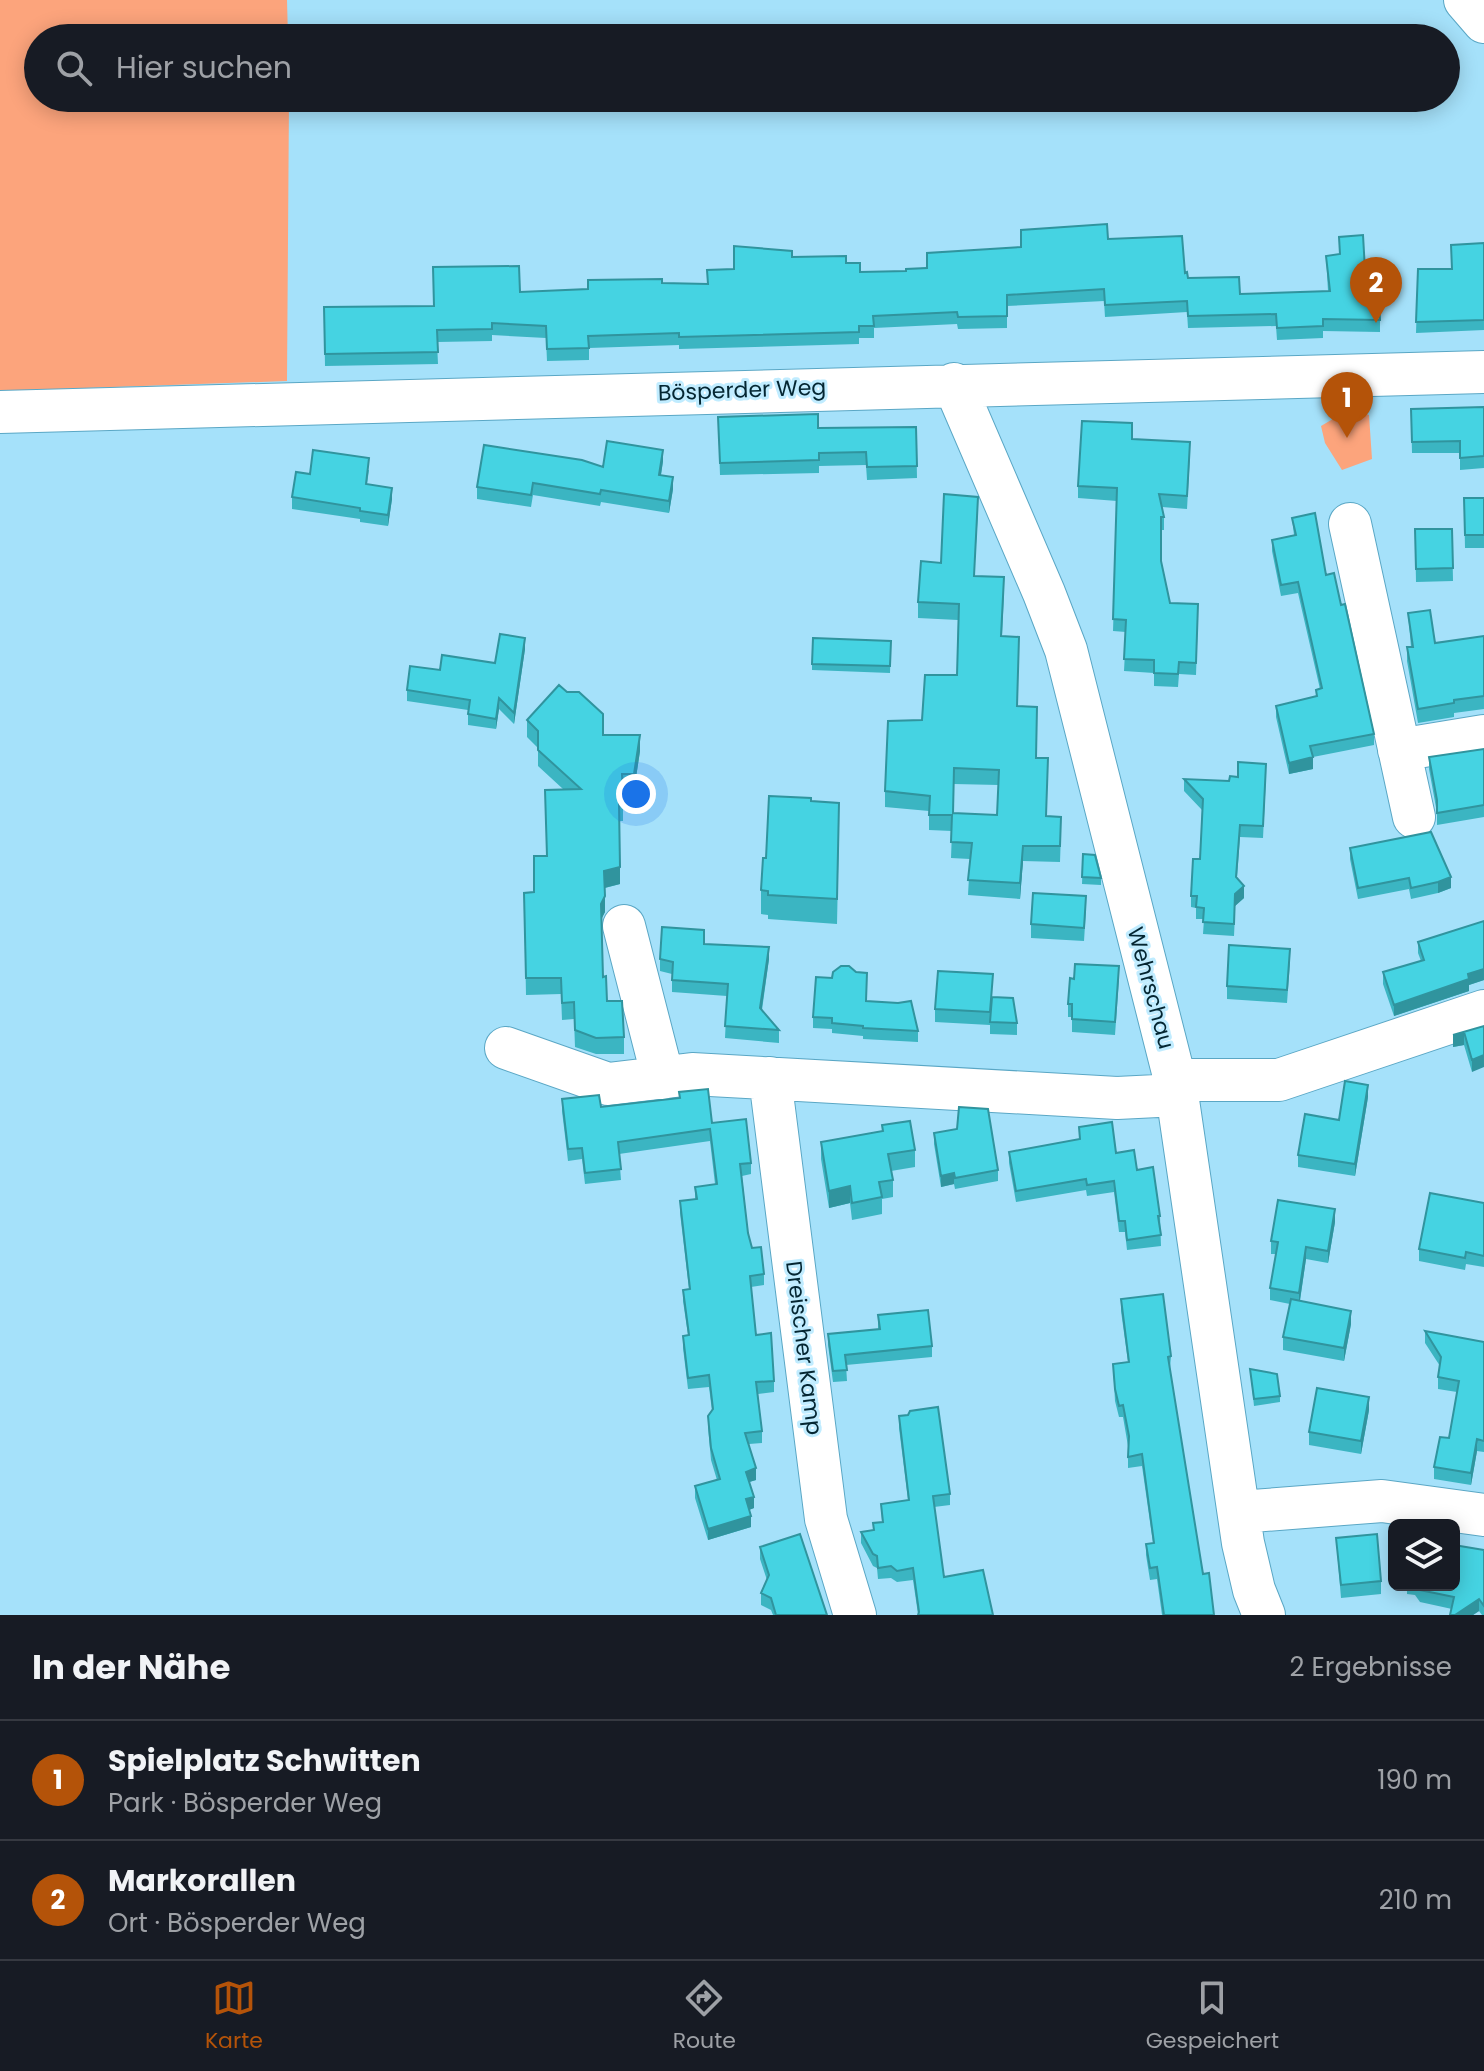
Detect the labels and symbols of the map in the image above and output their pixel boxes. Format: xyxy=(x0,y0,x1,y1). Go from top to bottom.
pin: 2 xyxy=(1350,257,1402,323)
street label: Bösperder Weg xyxy=(657,372,827,408)
pin: 1 xyxy=(1321,372,1373,438)
your location xyxy=(616,774,656,814)
street label: Wehrschau xyxy=(1120,923,1182,1053)
street label: Dreischer Kamp xyxy=(778,1259,830,1437)

